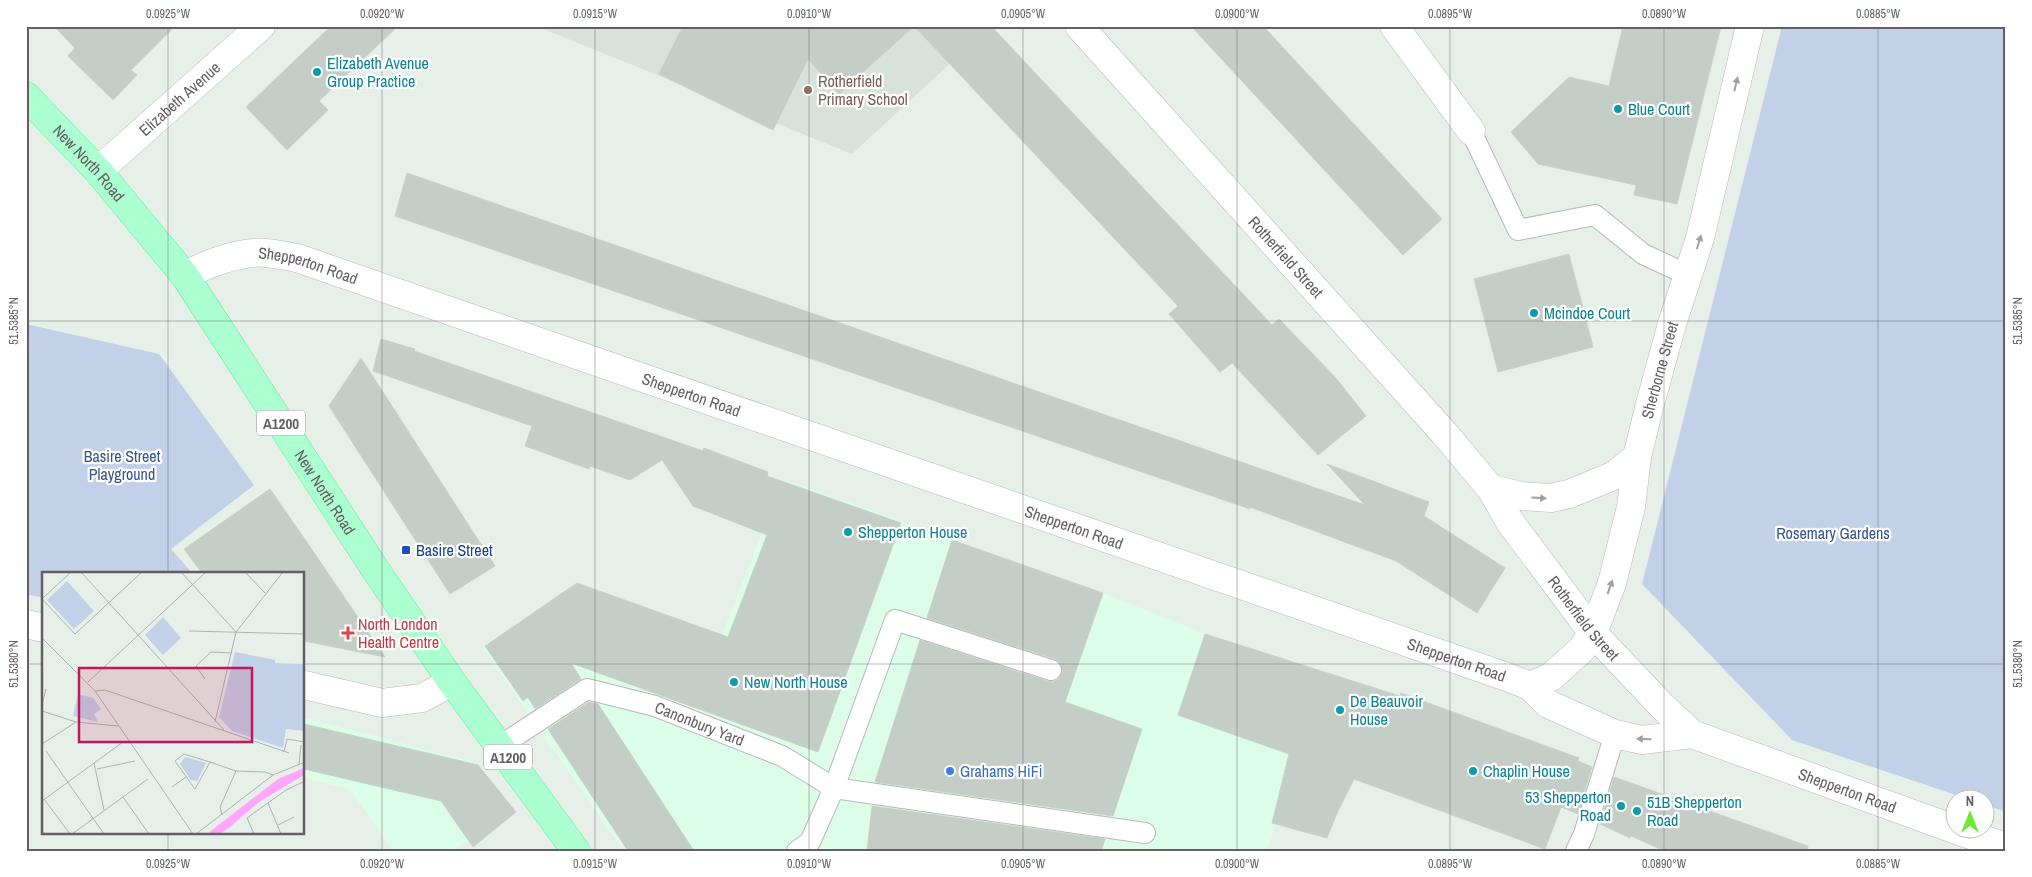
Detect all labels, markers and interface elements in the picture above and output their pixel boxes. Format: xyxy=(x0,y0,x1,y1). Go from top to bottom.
text: 0.0925°W xyxy=(146,6,191,22)
text: 0.0920°W xyxy=(360,6,405,22)
text: 0.0915°W xyxy=(573,6,618,22)
text: 0.0910°W xyxy=(787,6,832,22)
text: 0.0905°W xyxy=(1001,6,1046,22)
text: 0.0900°W xyxy=(1215,6,1260,22)
text: 0.0895°W xyxy=(1428,6,1473,22)
text: 0.0890°W xyxy=(1642,6,1687,22)
text: 0.0885°W xyxy=(1856,6,1901,22)
place label: Elizabeth Avenue Group Practice xyxy=(327,52,429,92)
street label: Elizabeth Avenue xyxy=(134,56,225,141)
marker: Elizabeth Avenue Group Practice xyxy=(311,66,323,78)
place label: Rotherfield Primary School xyxy=(818,70,908,110)
one-way arrow xyxy=(1732,77,1740,92)
marker: Rotherfield Primary School xyxy=(802,84,814,96)
place label: Blue Court xyxy=(1628,98,1690,120)
marker: Blue Court xyxy=(1612,103,1624,115)
street label: New North Road xyxy=(48,120,130,206)
street label: Rotherfield Street xyxy=(1243,211,1329,303)
one-way arrow xyxy=(1695,235,1703,250)
street label: Shepperton Road xyxy=(258,241,361,289)
text: 51.5385°N xyxy=(6,297,22,345)
text: 51.5385°N xyxy=(2010,297,2026,345)
place label: Mcindoe Court xyxy=(1544,302,1630,324)
marker: Mcindoe Court xyxy=(1528,307,1540,319)
street label: Sherborne Street xyxy=(1636,318,1683,421)
street label: Shepperton Road xyxy=(639,367,744,422)
road number: A1200 xyxy=(257,410,305,436)
park label: Basire Street Playground xyxy=(84,445,161,485)
street label: New North Road xyxy=(290,445,361,539)
one-way arrow xyxy=(1531,494,1547,502)
street label: Shepperton Road xyxy=(1022,500,1126,554)
place label: Shepperton House xyxy=(858,521,967,543)
park label: Rosemary Gardens xyxy=(1776,522,1890,544)
marker: Shepperton House xyxy=(842,526,854,538)
place label: Basire Street xyxy=(416,539,493,561)
marker: Basire Street xyxy=(400,544,412,556)
street label: Rotherfield Street xyxy=(1543,571,1625,665)
inset map xyxy=(42,572,305,834)
one-way arrow xyxy=(1606,579,1614,594)
place label: North London Health Centre xyxy=(358,613,439,653)
marker: North London Health Centre xyxy=(342,627,354,639)
street label: Shepperton Road xyxy=(1404,632,1509,687)
text: 51.5380°N xyxy=(6,640,22,688)
text: 51.5380°N xyxy=(2010,640,2026,688)
place label: New North House xyxy=(744,671,848,693)
marker: New North House xyxy=(728,676,740,688)
place label: De Beauvoir House xyxy=(1350,690,1424,730)
street label: Canonbury Yard xyxy=(652,696,748,751)
marker: De Beauvoir House xyxy=(1334,704,1346,716)
one-way arrow xyxy=(1636,735,1652,743)
road number: A1200 xyxy=(484,744,532,770)
place label: Grahams HiFi xyxy=(960,760,1042,782)
place label: Chaplin House xyxy=(1483,760,1570,782)
street label: Shepperton Road xyxy=(1795,762,1899,818)
marker: Grahams HiFi xyxy=(944,765,956,777)
marker: Chaplin House xyxy=(1467,765,1479,777)
place label: 53 Shepperton Road xyxy=(1525,786,1611,826)
north arrow xyxy=(1944,790,1994,840)
place label: 51B Shepperton Road xyxy=(1647,791,1742,831)
text: N xyxy=(1966,792,1974,810)
marker: 53 Shepperton Road xyxy=(1615,800,1627,812)
marker: 51B Shepperton Road xyxy=(1631,805,1643,817)
text: 0.0925°W xyxy=(146,856,191,872)
text: 0.0920°W xyxy=(360,856,405,872)
text: 0.0915°W xyxy=(573,856,618,872)
text: 0.0910°W xyxy=(787,856,832,872)
text: 0.0905°W xyxy=(1001,856,1046,872)
text: 0.0900°W xyxy=(1215,856,1260,872)
text: 0.0895°W xyxy=(1428,856,1473,872)
text: 0.0890°W xyxy=(1642,856,1687,872)
text: 0.0885°W xyxy=(1856,856,1901,872)

